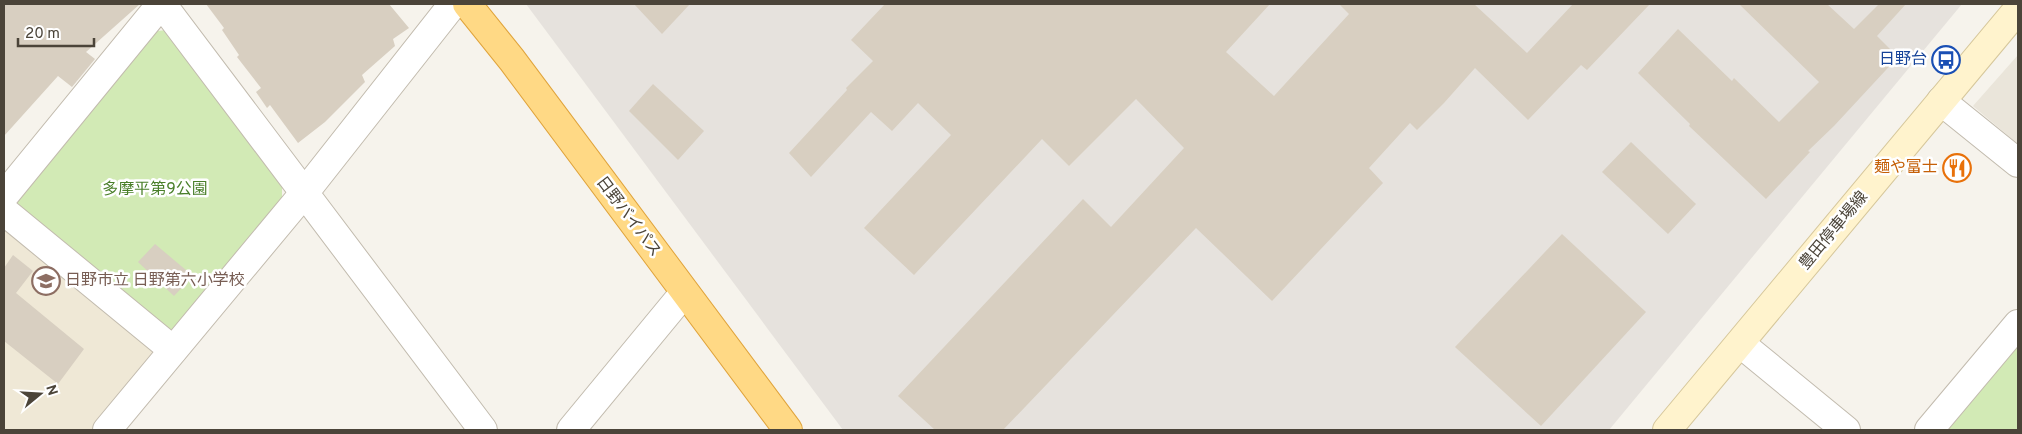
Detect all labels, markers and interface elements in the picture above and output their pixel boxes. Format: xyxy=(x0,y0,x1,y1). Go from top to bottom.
scale bar xyxy=(18,15,94,47)
text: 20 m xyxy=(25,25,60,44)
bus stop icon: 日野台 xyxy=(1931,45,1961,75)
place label: 日野台 xyxy=(1879,50,1927,70)
restaurant icon: 麺や富士 xyxy=(1942,153,1972,183)
place label: 麺や富士 xyxy=(1874,158,1938,178)
street label: 日野バイパス xyxy=(591,173,665,261)
park label: 多摩平第9公園 xyxy=(102,180,208,200)
street label: 豊田停車場線 xyxy=(1795,188,1873,274)
school or university icon: 日野市立 日野第六小学校 xyxy=(31,266,61,296)
place label: 日野市立 日野第六小学校 xyxy=(65,271,245,291)
north arrow xyxy=(15,369,65,419)
text: N xyxy=(41,383,61,398)

